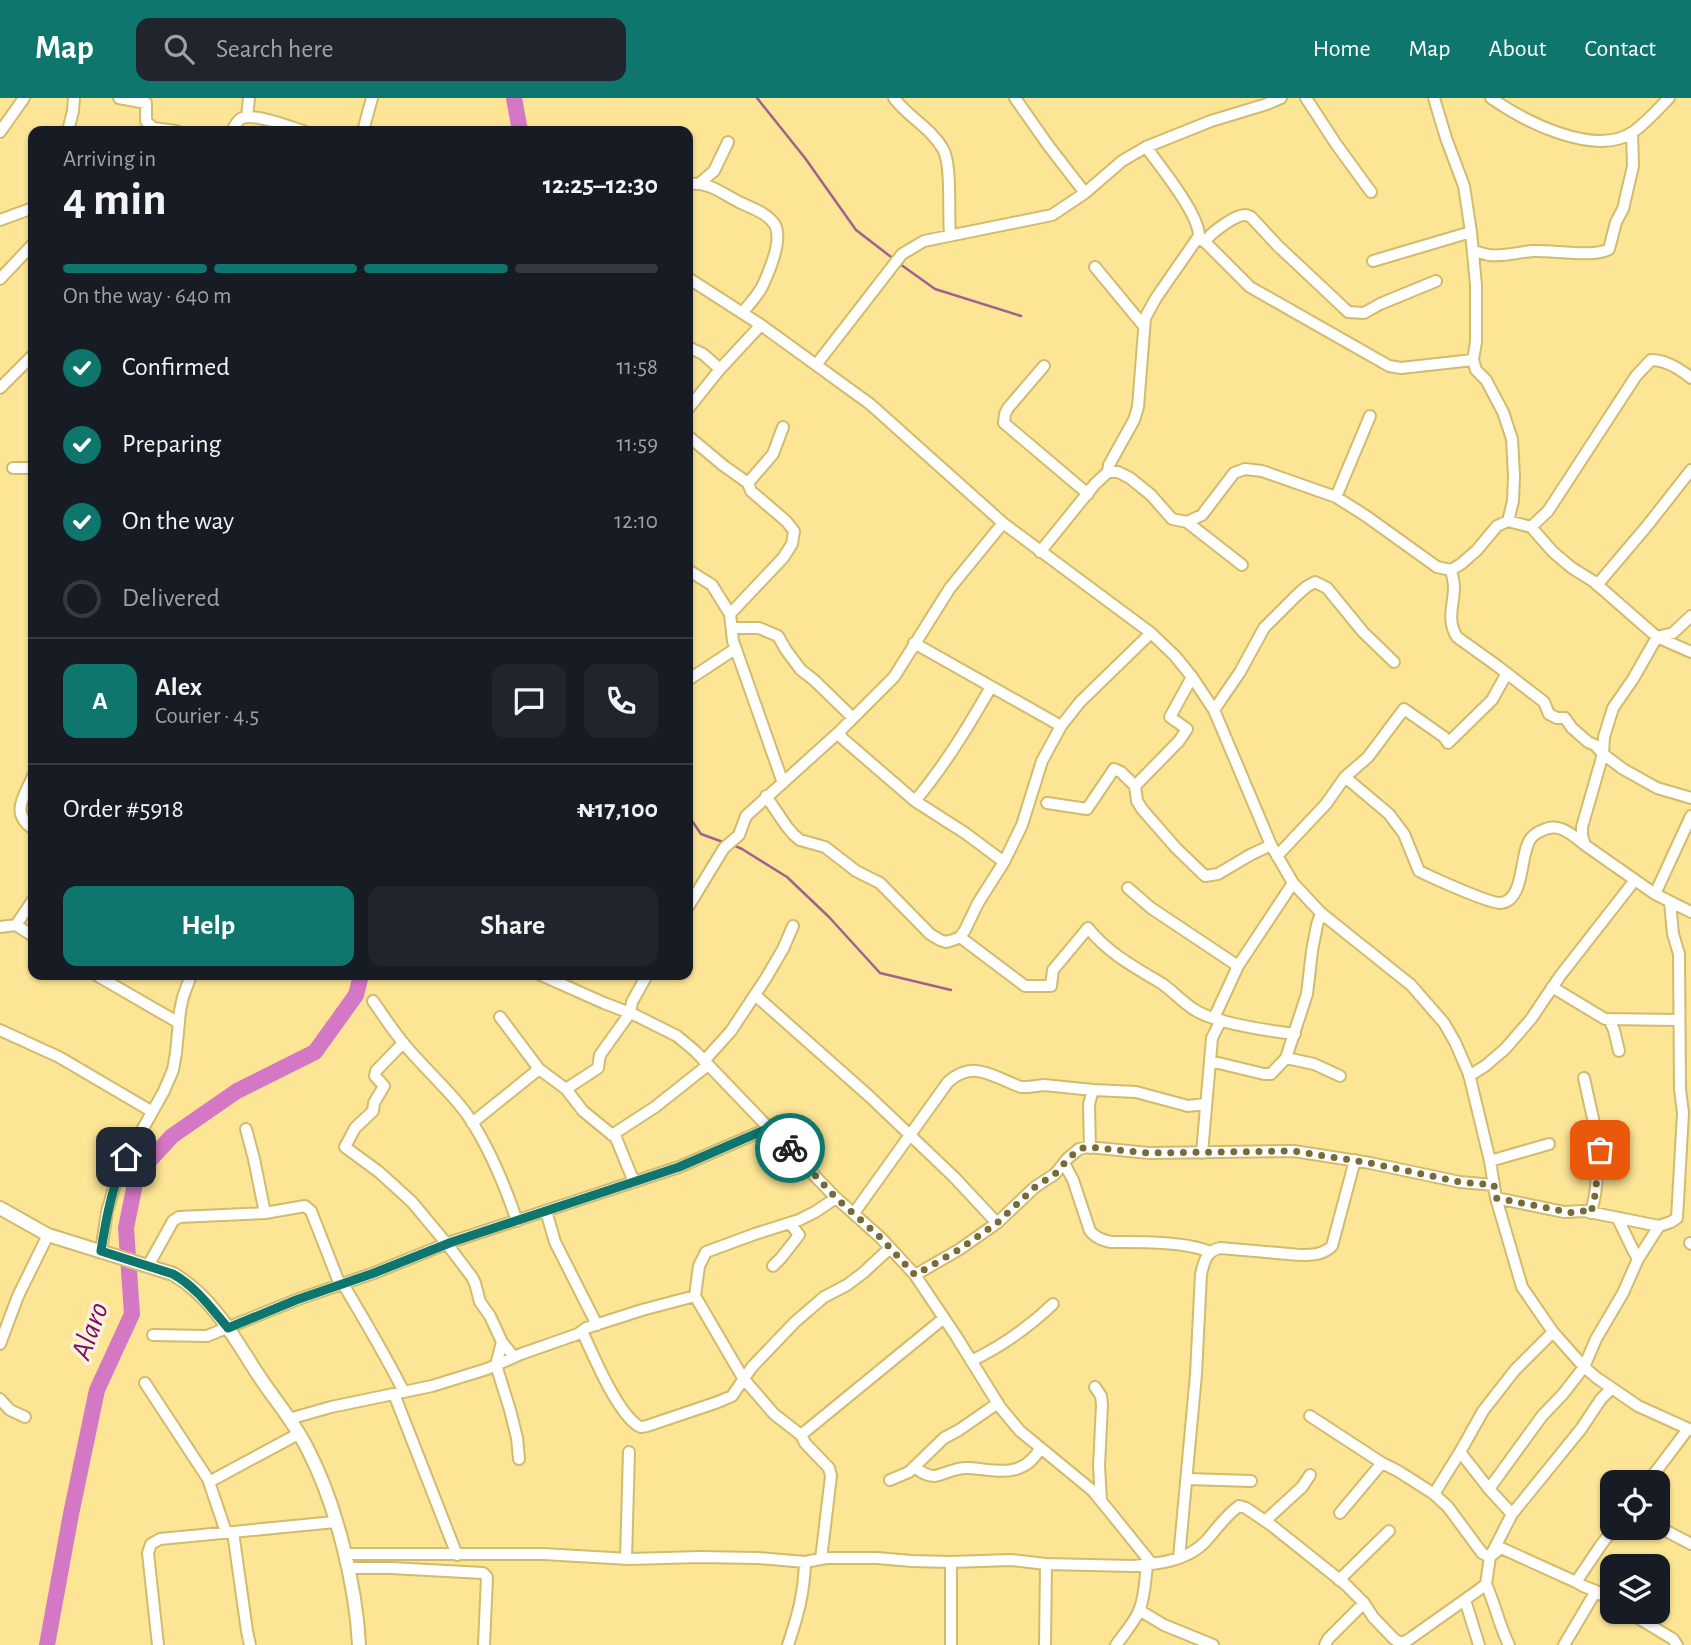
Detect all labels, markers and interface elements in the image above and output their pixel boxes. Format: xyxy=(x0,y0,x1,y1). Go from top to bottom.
search box xyxy=(136,18,626,81)
icon: search xyxy=(160,30,198,68)
text: Map xyxy=(35,32,94,65)
text: Search here xyxy=(216,36,334,62)
text: Home xyxy=(1313,37,1371,61)
text: Map xyxy=(1409,37,1451,61)
text: About xyxy=(1489,37,1546,61)
text: Contact xyxy=(1584,37,1656,61)
text: Arriving in xyxy=(63,148,156,171)
text: 12:25–12:30 xyxy=(543,172,658,198)
text: 4 min xyxy=(63,177,167,223)
text: On the way · 640 m xyxy=(63,285,231,308)
icon: check xyxy=(63,349,101,387)
text: Confirmed xyxy=(122,354,230,380)
text: 11:58 xyxy=(616,356,658,379)
icon: check xyxy=(63,426,101,464)
text: Preparing xyxy=(122,431,221,457)
text: 11:59 xyxy=(616,433,658,456)
icon: check xyxy=(63,503,101,541)
text: On the way xyxy=(122,508,234,534)
text: 12:10 xyxy=(614,510,658,533)
text: Delivered xyxy=(122,585,220,611)
button: chat xyxy=(492,664,566,738)
button: phone xyxy=(584,664,658,738)
text: Alex xyxy=(155,674,202,700)
text: A xyxy=(92,688,108,714)
text: Courier · 4.5 xyxy=(155,705,259,728)
text: Order #5918 xyxy=(63,796,184,822)
text: ₦17,100 xyxy=(577,796,658,822)
button: Help xyxy=(63,886,354,966)
button: Share xyxy=(368,886,658,966)
courier xyxy=(755,1113,825,1183)
pin xyxy=(1570,1120,1630,1180)
pin xyxy=(96,1127,156,1187)
icon: bike xyxy=(771,1129,809,1167)
icon: bag xyxy=(1581,1131,1619,1169)
icon: home xyxy=(107,1138,145,1176)
water label: Alaro xyxy=(66,1298,114,1365)
map controls xyxy=(1600,1470,1670,1624)
button: locate xyxy=(1600,1470,1670,1540)
button: layers xyxy=(1600,1554,1670,1624)

